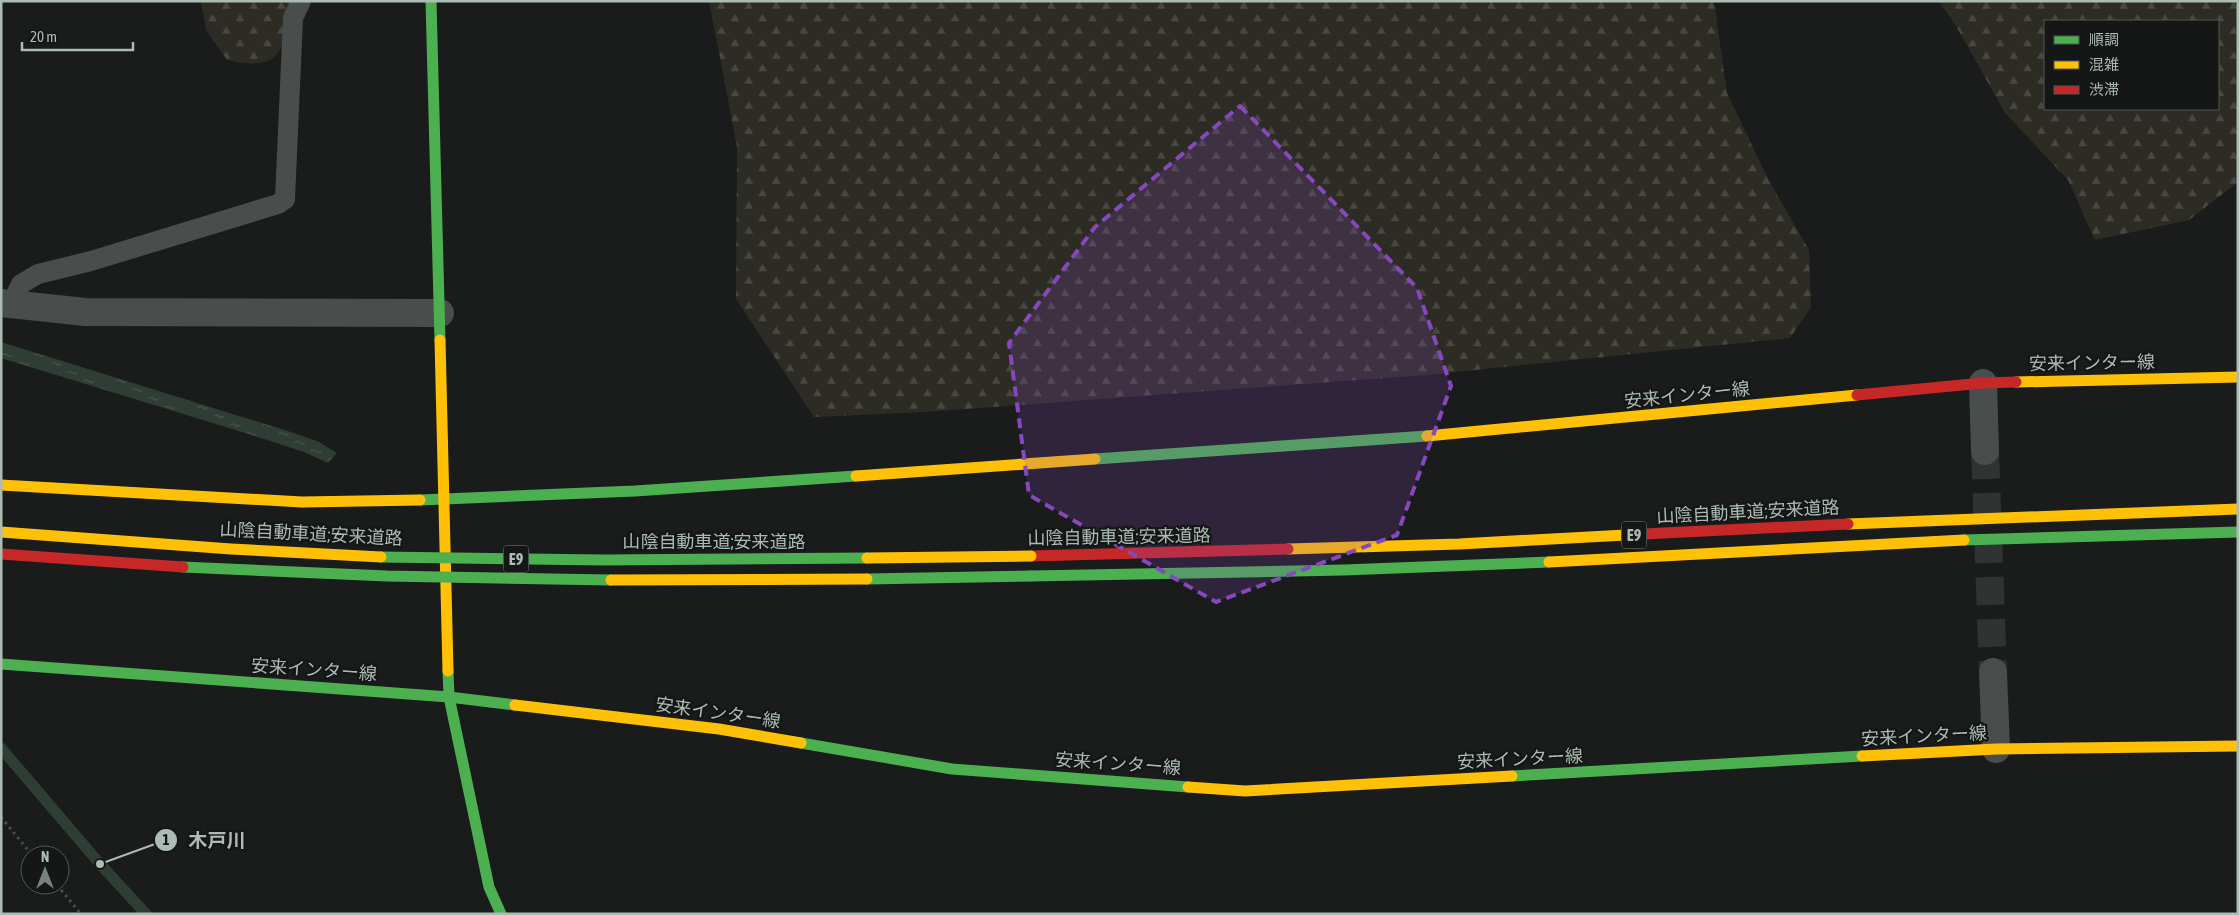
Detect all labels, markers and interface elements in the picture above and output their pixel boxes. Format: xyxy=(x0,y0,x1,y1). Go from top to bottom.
scale bar xyxy=(22,20,134,52)
legend xyxy=(2044,20,2219,110)
text: 20 m xyxy=(30,28,57,45)
text: 順調 xyxy=(2089,31,2119,48)
text: 混雑 xyxy=(2089,56,2119,73)
text: 渋滞 xyxy=(2089,81,2119,98)
street label: 安来インター線 xyxy=(2029,351,2155,374)
street label: 安来インター線 xyxy=(1623,377,1751,412)
street label: 山陰自動車道;安来道路 xyxy=(1656,496,1840,527)
street label: 山陰自動車道;安来道路 xyxy=(219,518,403,549)
road number: E9 xyxy=(1622,522,1646,548)
street label: 山陰自動車道;安来道路 xyxy=(1027,524,1211,549)
street label: 山陰自動車道;安来道路 xyxy=(622,531,806,552)
road number: E9 xyxy=(504,546,528,572)
street label: 安来インター線 xyxy=(250,655,378,684)
street label: 安来インター線 xyxy=(654,693,782,732)
street label: 安来インター線 xyxy=(1861,722,1987,749)
street label: 安来インター線 xyxy=(1457,745,1583,772)
street label: 安来インター線 xyxy=(1054,749,1182,778)
callout: 木戸川 xyxy=(153,823,255,857)
text: 木戸川 xyxy=(188,829,246,851)
text: 1 xyxy=(162,831,170,848)
north arrow xyxy=(20,845,70,895)
text: N xyxy=(41,849,49,865)

